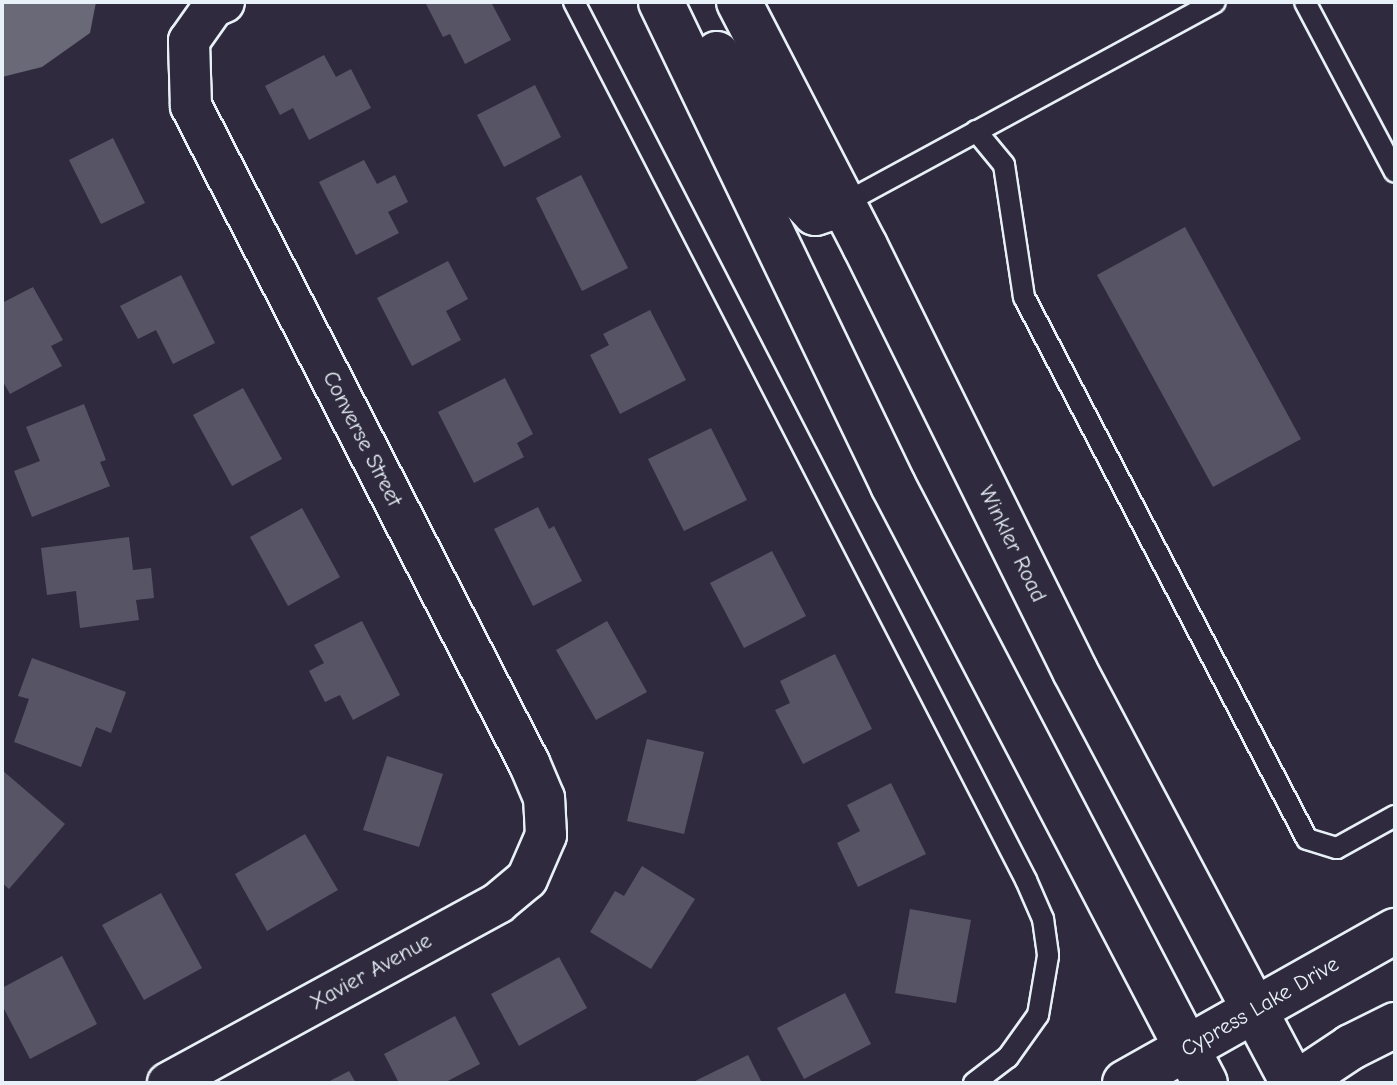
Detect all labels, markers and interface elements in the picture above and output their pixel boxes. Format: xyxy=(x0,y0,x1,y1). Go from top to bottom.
street label: Converse Street xyxy=(317,367,407,511)
street label: Winkler Road xyxy=(972,481,1052,607)
street label: Xavier Avenue xyxy=(306,928,436,1016)
street label: Cypress Lake Drive xyxy=(1176,951,1344,1063)

